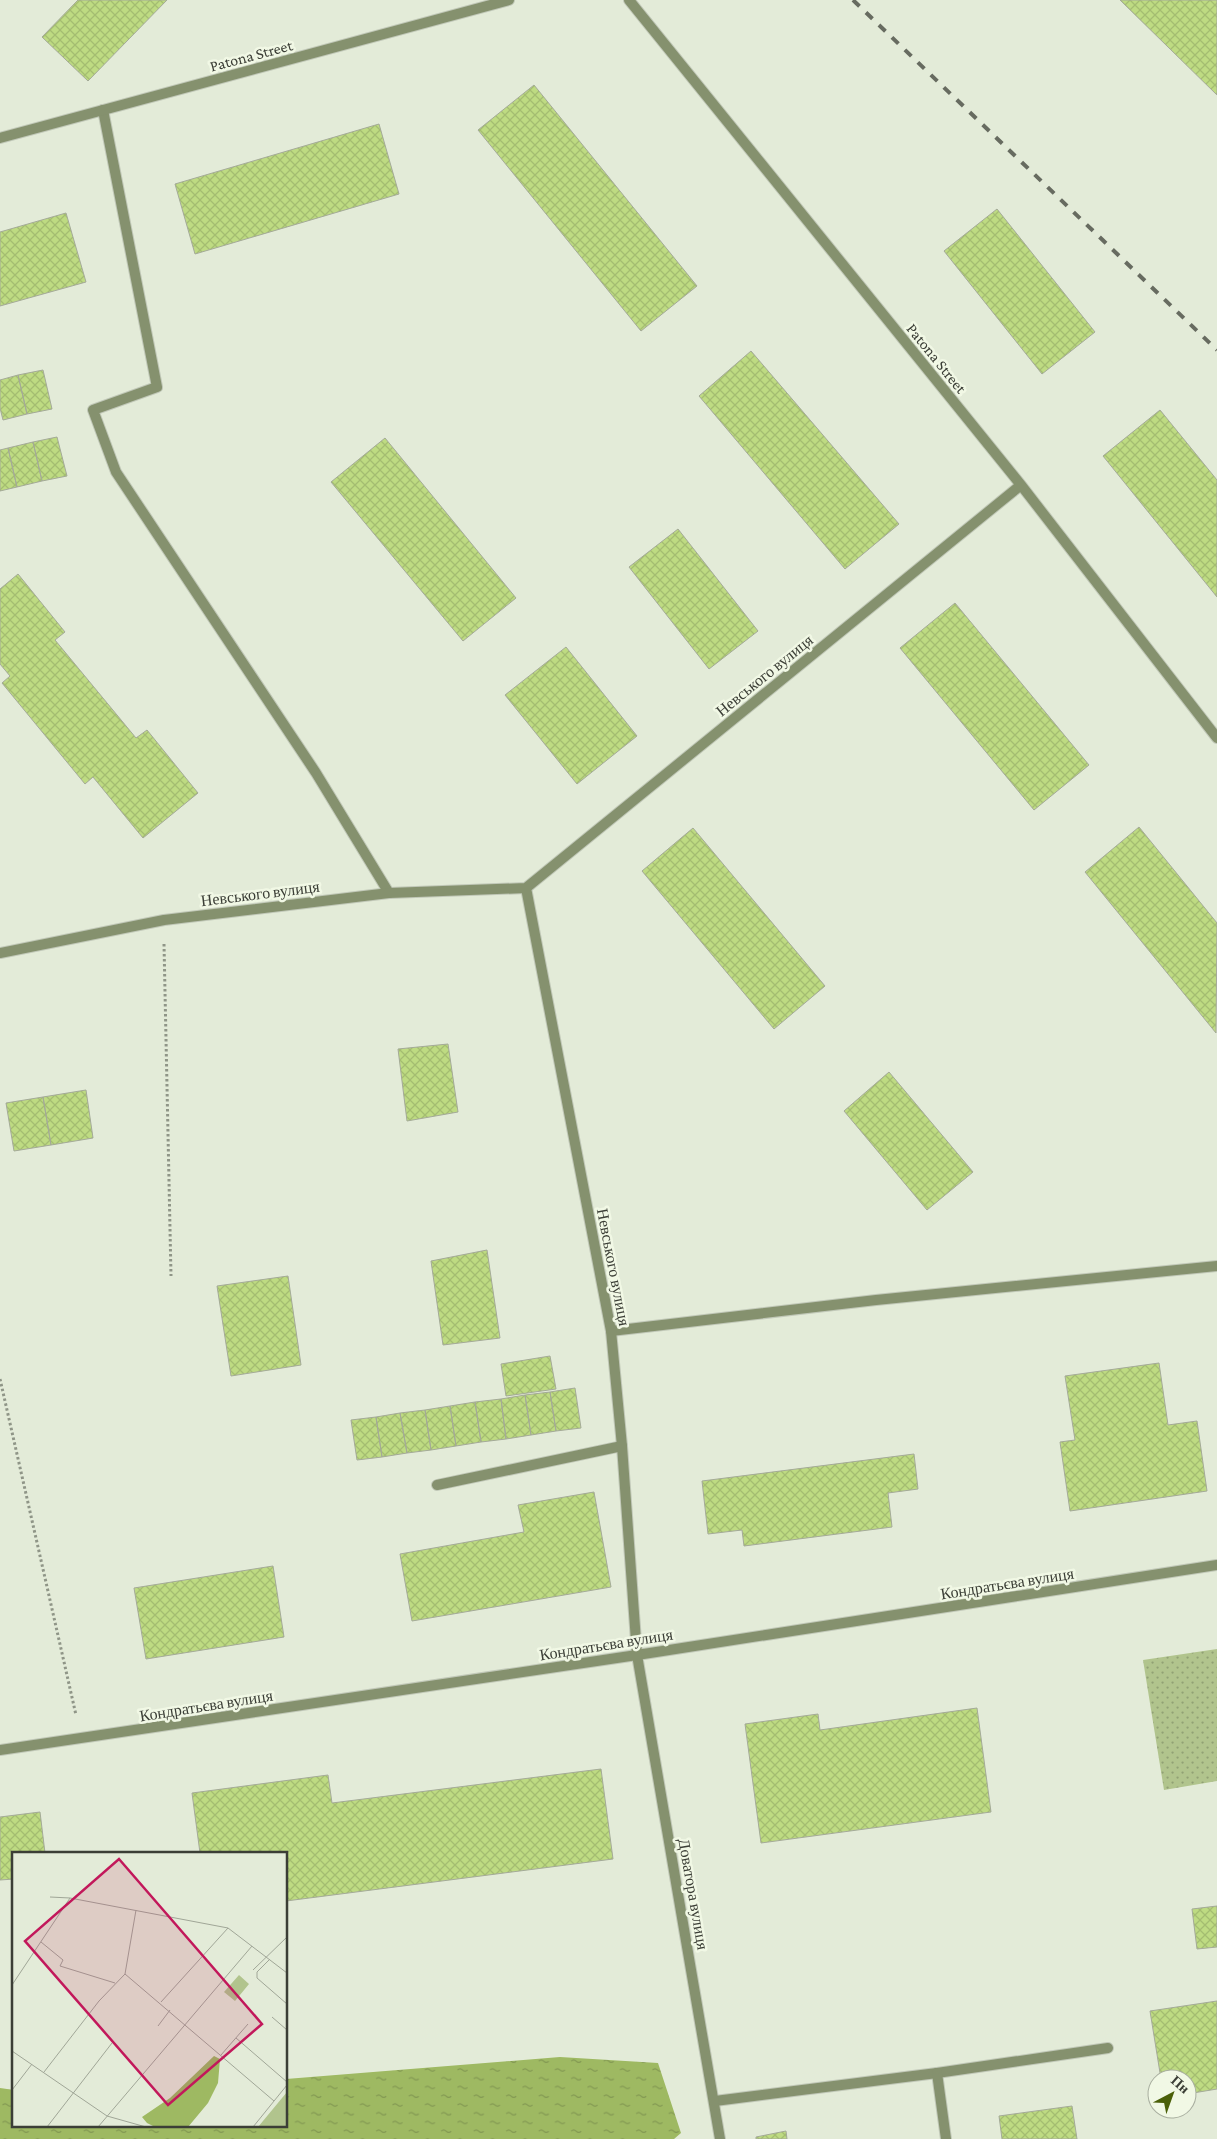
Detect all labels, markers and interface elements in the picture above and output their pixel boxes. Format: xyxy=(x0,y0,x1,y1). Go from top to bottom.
street label: Patona Street xyxy=(208,36,295,75)
street label: Patona Street xyxy=(903,320,970,397)
street label: Невського вулиця xyxy=(713,631,817,720)
street label: Невського вулиця xyxy=(200,878,321,910)
street label: Невського вулиця xyxy=(593,1207,633,1328)
street label: Кондратьєва вулиця xyxy=(939,1564,1076,1603)
street label: Кондратьєва вулиця xyxy=(538,1625,675,1664)
street label: Кондратьєва вулиця xyxy=(138,1686,275,1725)
street label: Доватора вулиця xyxy=(674,1837,712,1952)
inset map xyxy=(12,1852,288,2126)
north arrow xyxy=(1147,2069,1197,2119)
text: Пн xyxy=(1168,2072,1193,2096)

